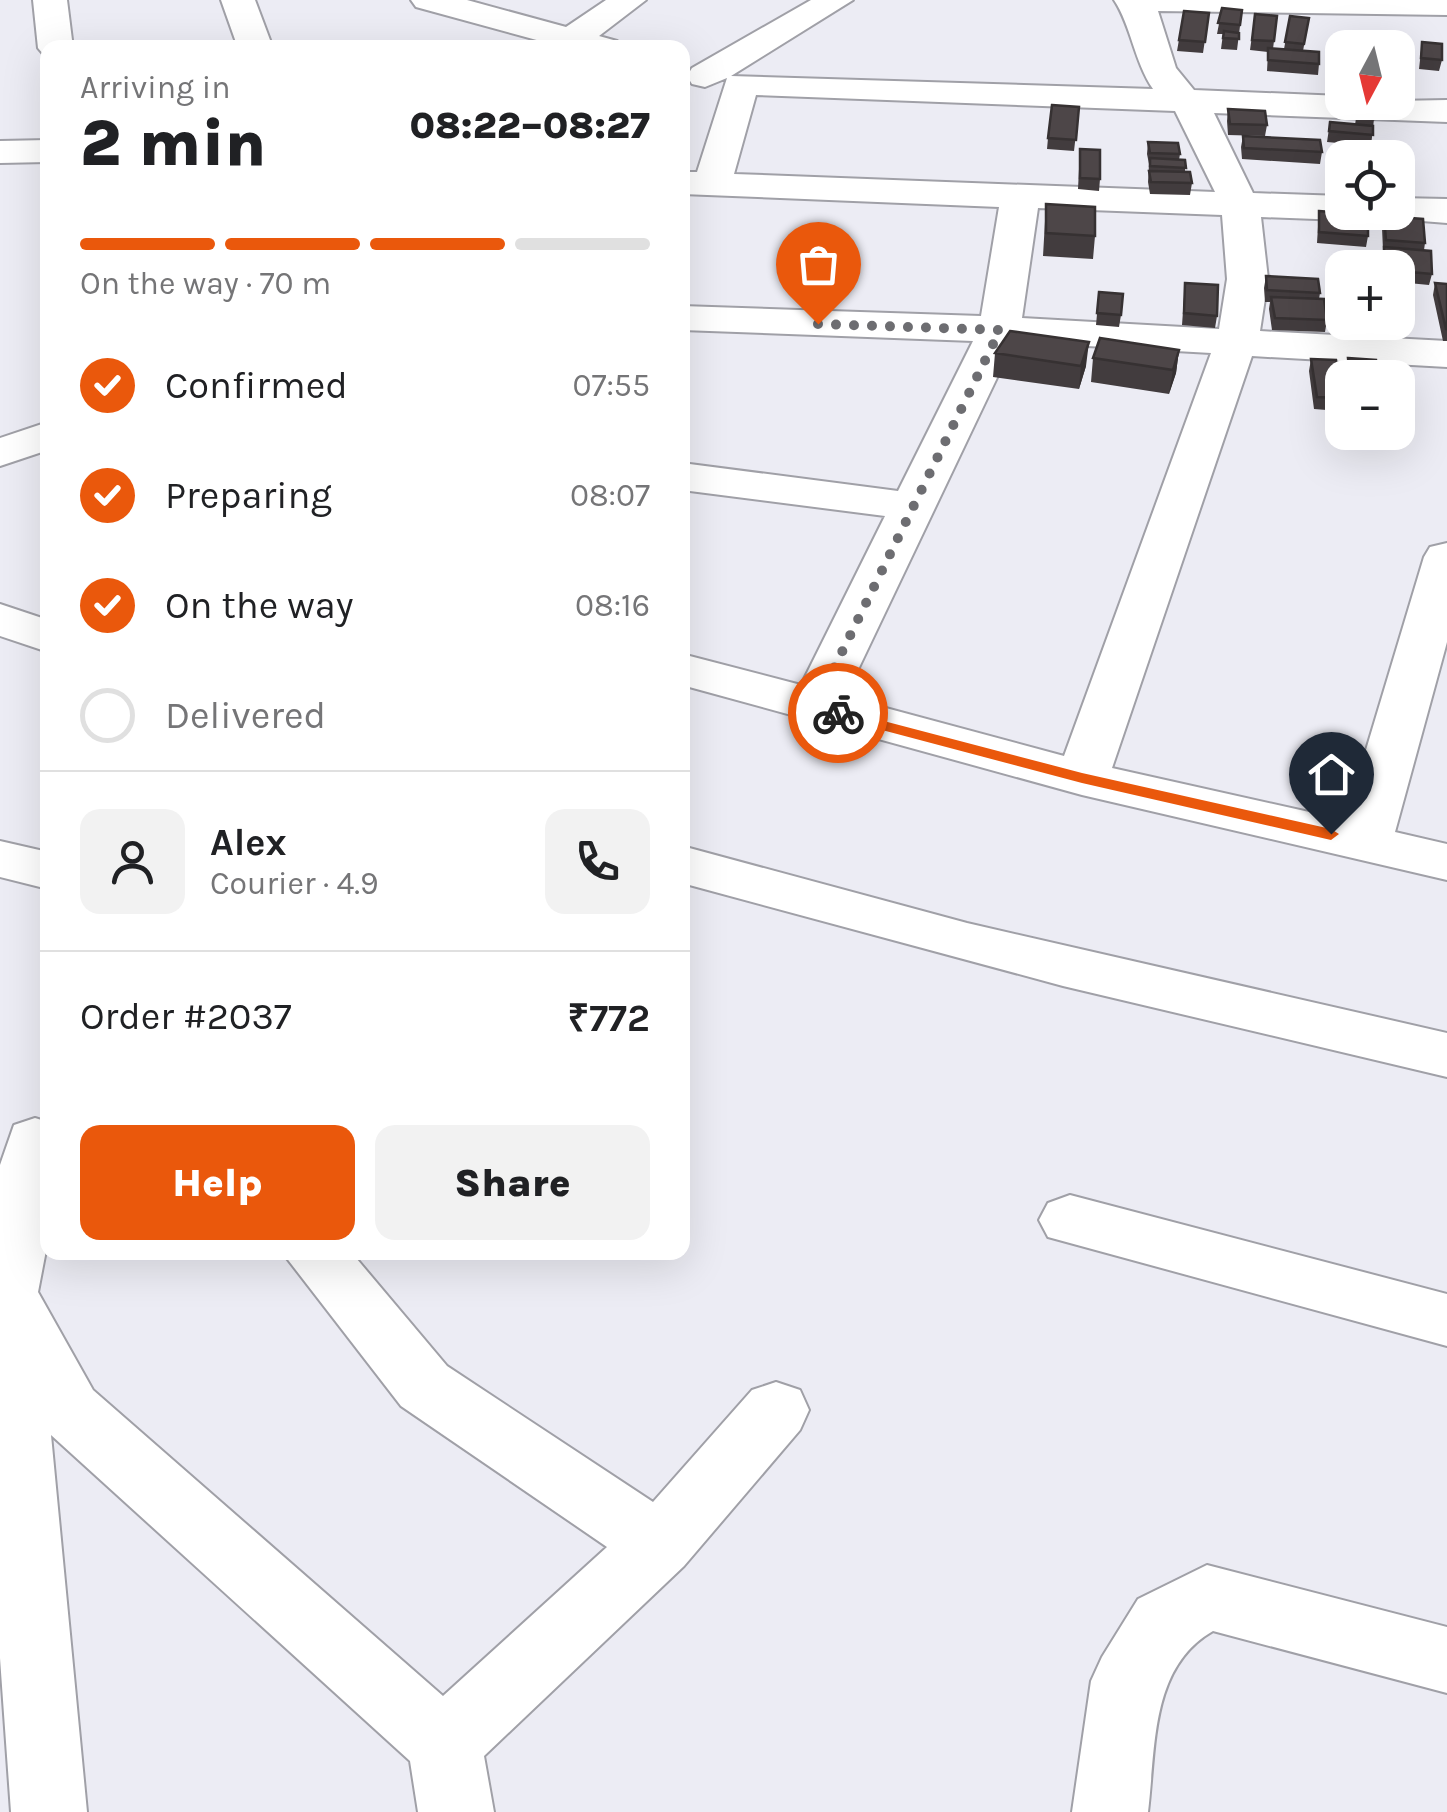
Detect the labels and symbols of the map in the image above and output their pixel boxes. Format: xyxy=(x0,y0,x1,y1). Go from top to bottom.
north arrow xyxy=(1325,30,1415,120)
pin xyxy=(776,222,861,325)
courier xyxy=(788,663,888,763)
pin xyxy=(1289,732,1374,835)

